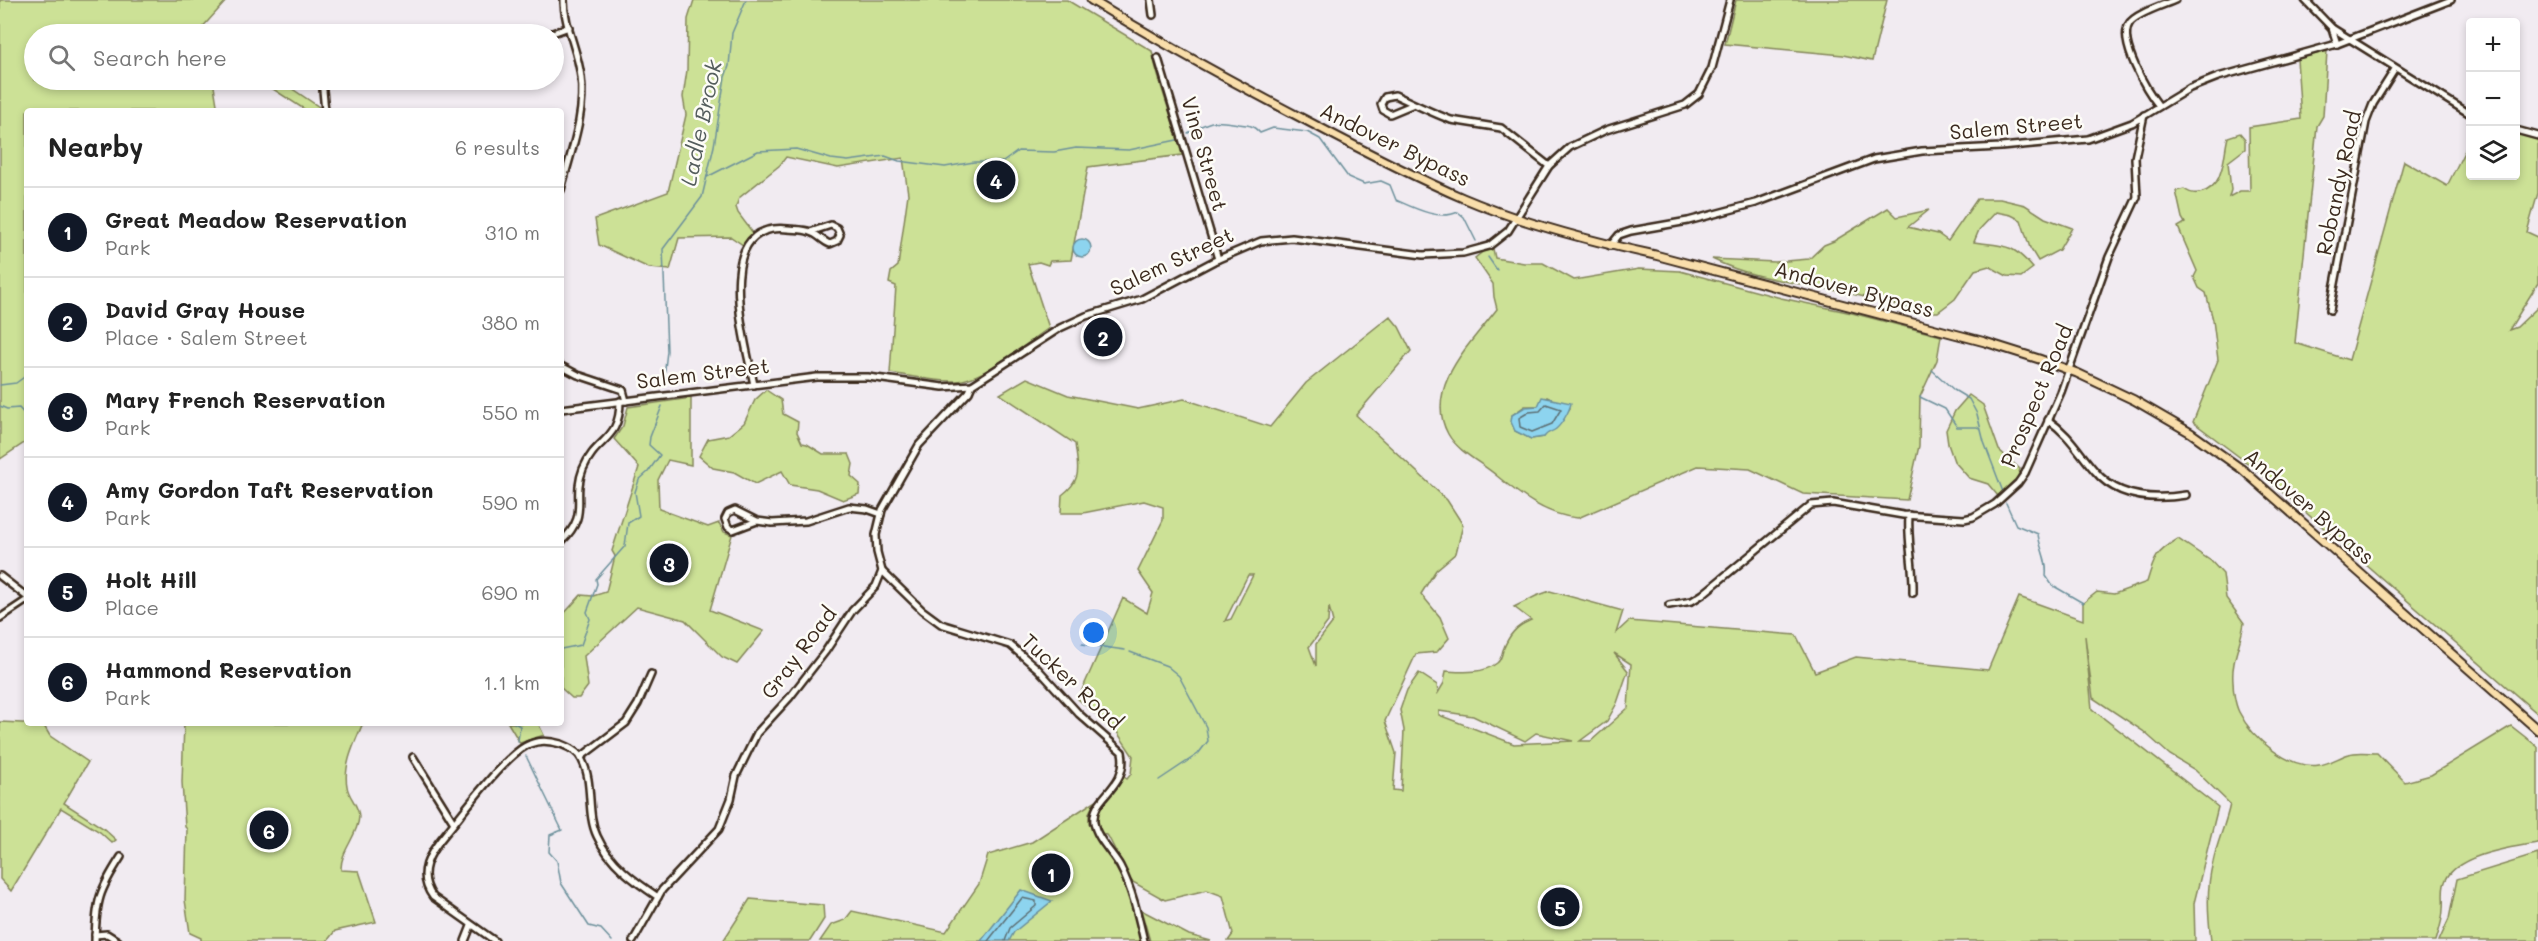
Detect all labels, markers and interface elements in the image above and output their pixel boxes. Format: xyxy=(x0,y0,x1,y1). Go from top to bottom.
map controls xyxy=(2466,18,2520,180)
button: + xyxy=(2466,18,2520,72)
search box xyxy=(24,24,564,90)
icon: search xyxy=(45,41,78,74)
text: Search here xyxy=(93,43,227,72)
water label: Ladle Brook xyxy=(673,56,728,188)
button: − xyxy=(2466,72,2520,126)
street label: Vine Street xyxy=(1176,93,1235,214)
street label: Andover Bypass xyxy=(1316,96,1475,192)
street label: Salem Street xyxy=(1948,106,2084,145)
street label: Robandy Road xyxy=(2309,108,2366,258)
button: layers xyxy=(2466,126,2520,180)
text: Nearby xyxy=(48,130,143,164)
text: 6 results xyxy=(455,134,540,160)
pin: 4 xyxy=(976,158,1016,202)
text: Great Meadow Reservation xyxy=(105,205,407,234)
text: 1 xyxy=(63,219,72,245)
text: 310 m xyxy=(485,219,540,245)
street label: Salem Street xyxy=(1105,220,1238,301)
text: Park xyxy=(105,234,150,260)
street label: Andover Bypass xyxy=(1772,254,1937,323)
text: David Gray House xyxy=(105,295,305,324)
text: 2 xyxy=(62,309,73,335)
text: 380 m xyxy=(482,309,540,335)
pin: 2 xyxy=(1084,314,1122,360)
street label: Prospect Road xyxy=(1993,320,2078,471)
text: Place · Salem Street xyxy=(105,324,307,350)
street label: Salem Street xyxy=(635,351,771,394)
text: Mary French Reservation xyxy=(105,385,385,414)
text: 3 xyxy=(62,399,74,425)
text: 550 m xyxy=(482,399,540,425)
text: Park xyxy=(105,414,150,440)
street label: Andover Bypass xyxy=(2239,442,2381,570)
text: Amy Gordon Taft Reservation xyxy=(105,475,433,504)
text: 4 xyxy=(61,489,74,515)
text: 590 m xyxy=(482,489,540,515)
text: Park xyxy=(105,504,150,530)
pin: 3 xyxy=(650,540,688,586)
text: Holt Hill xyxy=(105,565,197,594)
text: 5 xyxy=(62,579,73,605)
text: 690 m xyxy=(481,579,540,605)
text: Place xyxy=(105,594,159,620)
street label: Gray Road xyxy=(754,600,841,704)
your location xyxy=(1079,618,1108,647)
street label: Tucker Road xyxy=(1017,627,1129,735)
text: Hammond Reservation xyxy=(105,655,352,684)
text: 6 xyxy=(61,669,74,695)
text: 1.1 km xyxy=(483,669,540,695)
text: Park xyxy=(105,684,150,710)
pin: 6 xyxy=(250,808,288,852)
pin: 1 xyxy=(1032,850,1070,896)
pin: 5 xyxy=(1540,884,1580,930)

